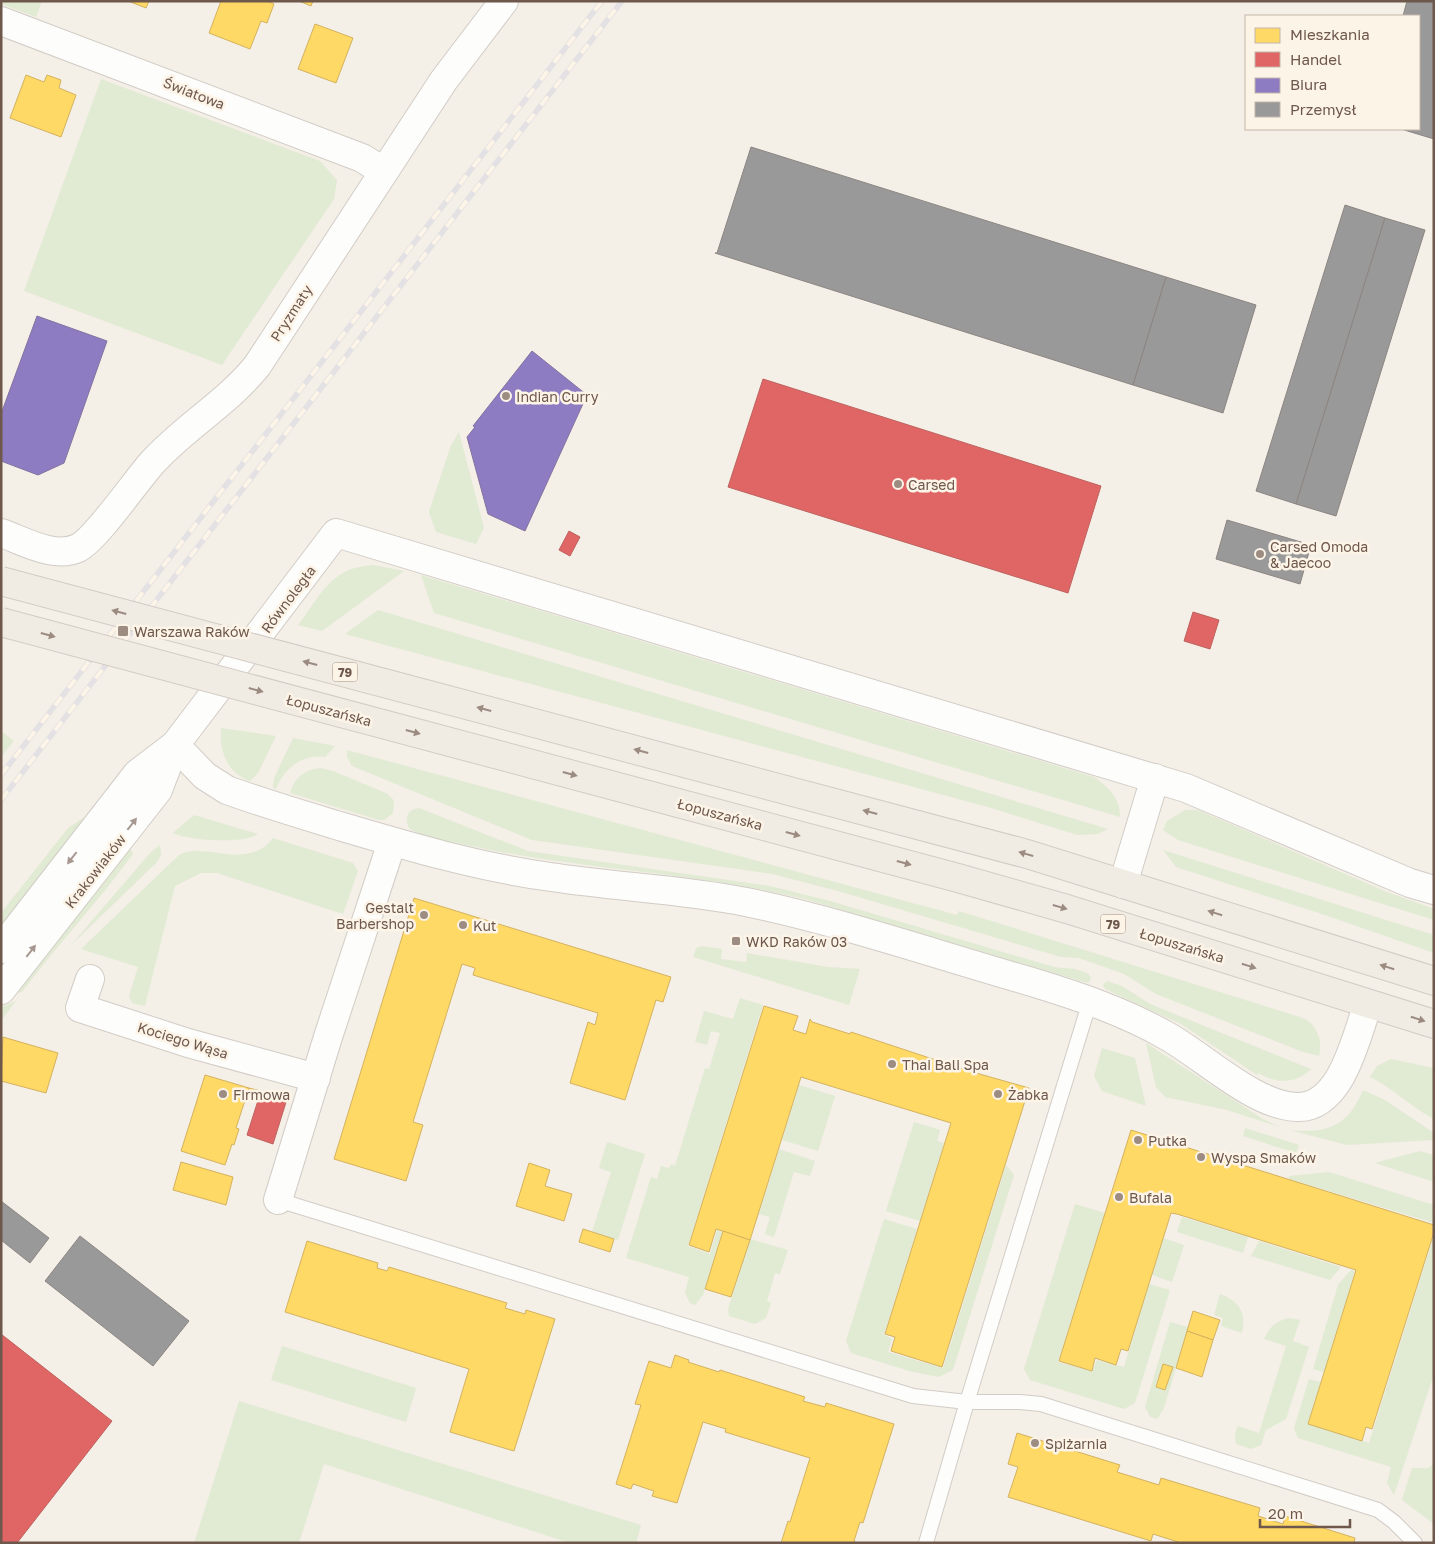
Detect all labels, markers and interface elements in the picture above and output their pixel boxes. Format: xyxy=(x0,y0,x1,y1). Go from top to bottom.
legend xyxy=(1245,15,1420,130)
text: Mieszkania xyxy=(1290,25,1370,43)
text: Handel xyxy=(1290,50,1342,68)
street label: Światowa xyxy=(161,74,227,112)
text: Biura xyxy=(1290,75,1327,93)
text: Przemysł xyxy=(1290,100,1357,118)
street label: Pryzmaty xyxy=(266,281,316,344)
place label: Indian Curry xyxy=(516,388,599,405)
marker: Indian Curry xyxy=(500,390,512,402)
place label: Carsed xyxy=(908,476,955,493)
marker: Carsed xyxy=(892,478,904,490)
place label: Carsed Omoda & Jaecoo xyxy=(1270,538,1368,571)
marker: Carsed Omoda & Jaecoo xyxy=(1254,548,1266,560)
street label: Równoległa xyxy=(257,562,319,636)
one-way arrow xyxy=(112,608,127,616)
place label: Warszawa Raków xyxy=(134,623,250,640)
marker: Warszawa Raków xyxy=(116,624,130,638)
one-way arrow xyxy=(41,631,56,639)
one-way arrow xyxy=(303,659,318,667)
road number: 79 xyxy=(332,662,358,682)
one-way arrow xyxy=(249,686,264,694)
street label: Łopuszańska xyxy=(284,690,374,730)
one-way arrow xyxy=(477,705,492,713)
one-way arrow xyxy=(406,729,421,737)
one-way arrow xyxy=(634,747,649,755)
one-way arrow xyxy=(563,771,578,779)
street label: Łopuszańska xyxy=(675,794,765,834)
one-way arrow xyxy=(862,808,877,816)
one-way arrow xyxy=(126,817,137,830)
one-way arrow xyxy=(785,830,800,838)
street label: Krakowiaków xyxy=(61,831,129,911)
one-way arrow xyxy=(1019,850,1034,858)
one-way arrow xyxy=(67,851,77,865)
one-way arrow xyxy=(896,859,911,867)
place label: Gestalt Barbershop xyxy=(336,899,414,932)
one-way arrow xyxy=(1053,904,1068,912)
marker: Gestalt Barbershop xyxy=(418,909,430,921)
one-way arrow xyxy=(1208,909,1223,916)
road number: 79 xyxy=(1100,914,1126,934)
place label: Kut xyxy=(473,917,496,934)
marker: Kut xyxy=(457,919,469,931)
street label: Łopuszańska xyxy=(1138,924,1226,966)
place label: WKD Raków 03 xyxy=(746,933,847,950)
marker: WKD Raków 03 xyxy=(730,935,742,947)
one-way arrow xyxy=(26,945,37,958)
one-way arrow xyxy=(1380,962,1395,970)
one-way arrow xyxy=(1241,963,1256,970)
one-way arrow xyxy=(1410,1016,1425,1024)
street label: Kociego Wąsa xyxy=(136,1018,230,1062)
place label: Thai Bali Spa xyxy=(902,1056,989,1073)
marker: Thai Bali Spa xyxy=(886,1058,898,1070)
place label: Firmowa xyxy=(233,1086,290,1103)
place label: Żabka xyxy=(1008,1086,1049,1103)
marker: Firmowa xyxy=(217,1088,229,1100)
marker: Żabka xyxy=(992,1088,1004,1100)
place label: Putka xyxy=(1148,1132,1187,1149)
marker: Putka xyxy=(1132,1134,1144,1146)
place label: Wyspa Smaków xyxy=(1211,1149,1316,1166)
marker: Wyspa Smaków xyxy=(1195,1151,1207,1163)
place label: Bufala xyxy=(1129,1189,1172,1206)
marker: Bufala xyxy=(1113,1191,1125,1203)
place label: Spiżarnia xyxy=(1045,1435,1107,1452)
marker: Spiżarnia xyxy=(1029,1437,1041,1449)
scale bar xyxy=(1260,1496,1350,1528)
text: 20 m xyxy=(1268,1504,1303,1522)

